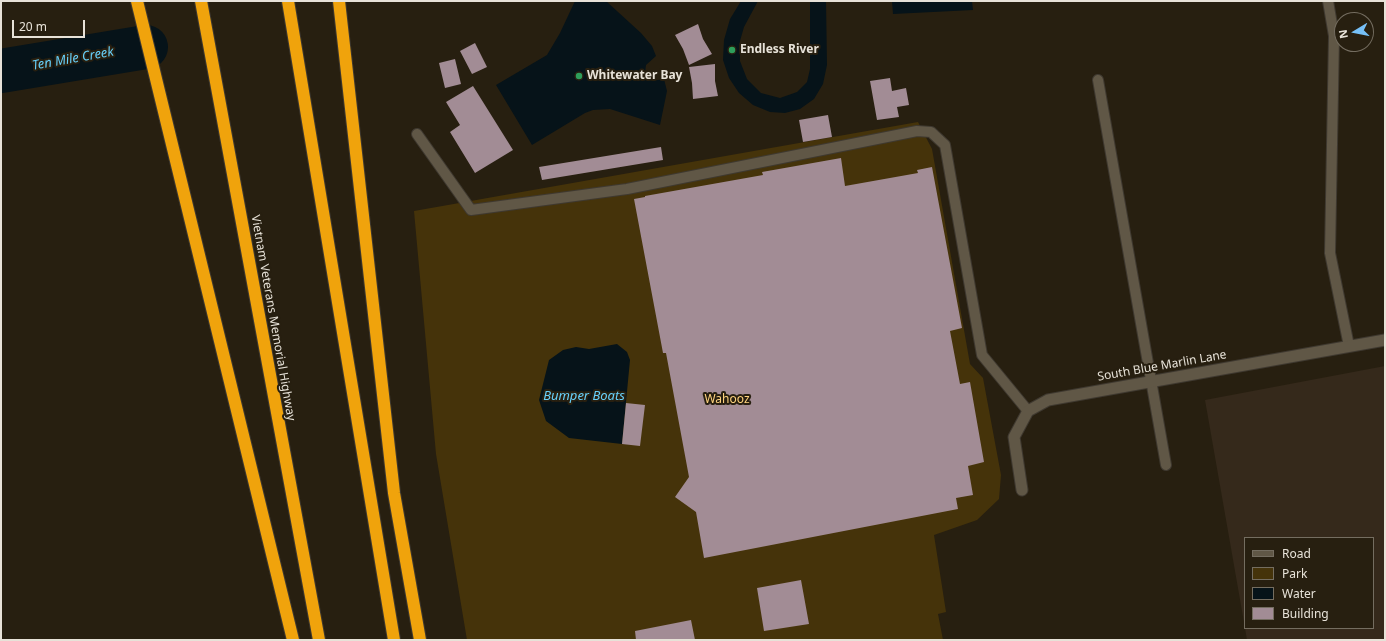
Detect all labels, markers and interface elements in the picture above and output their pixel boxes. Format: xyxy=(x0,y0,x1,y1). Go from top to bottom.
scale bar xyxy=(14,12,87,38)
north arrow xyxy=(1334,12,1374,52)
text: 20 m xyxy=(19,18,47,35)
text: N xyxy=(1335,28,1351,40)
place label: Endless River xyxy=(740,43,819,57)
water label: Ten Mile Creek xyxy=(31,44,115,74)
marker: Endless River xyxy=(727,45,737,55)
place label: Whitewater Bay xyxy=(587,69,682,83)
marker: Whitewater Bay xyxy=(574,71,584,81)
street label: Vietnam Veterans Memorial Highway xyxy=(248,214,298,422)
street label: South Blue Marlin Lane xyxy=(1096,348,1228,384)
water label: Bumper Boats xyxy=(543,388,625,404)
park label: Wahooz xyxy=(704,393,750,407)
legend xyxy=(1244,537,1374,629)
text: Road xyxy=(1282,545,1311,562)
text: Park xyxy=(1282,565,1307,582)
text: Water xyxy=(1282,585,1316,602)
text: Building xyxy=(1282,605,1329,622)

